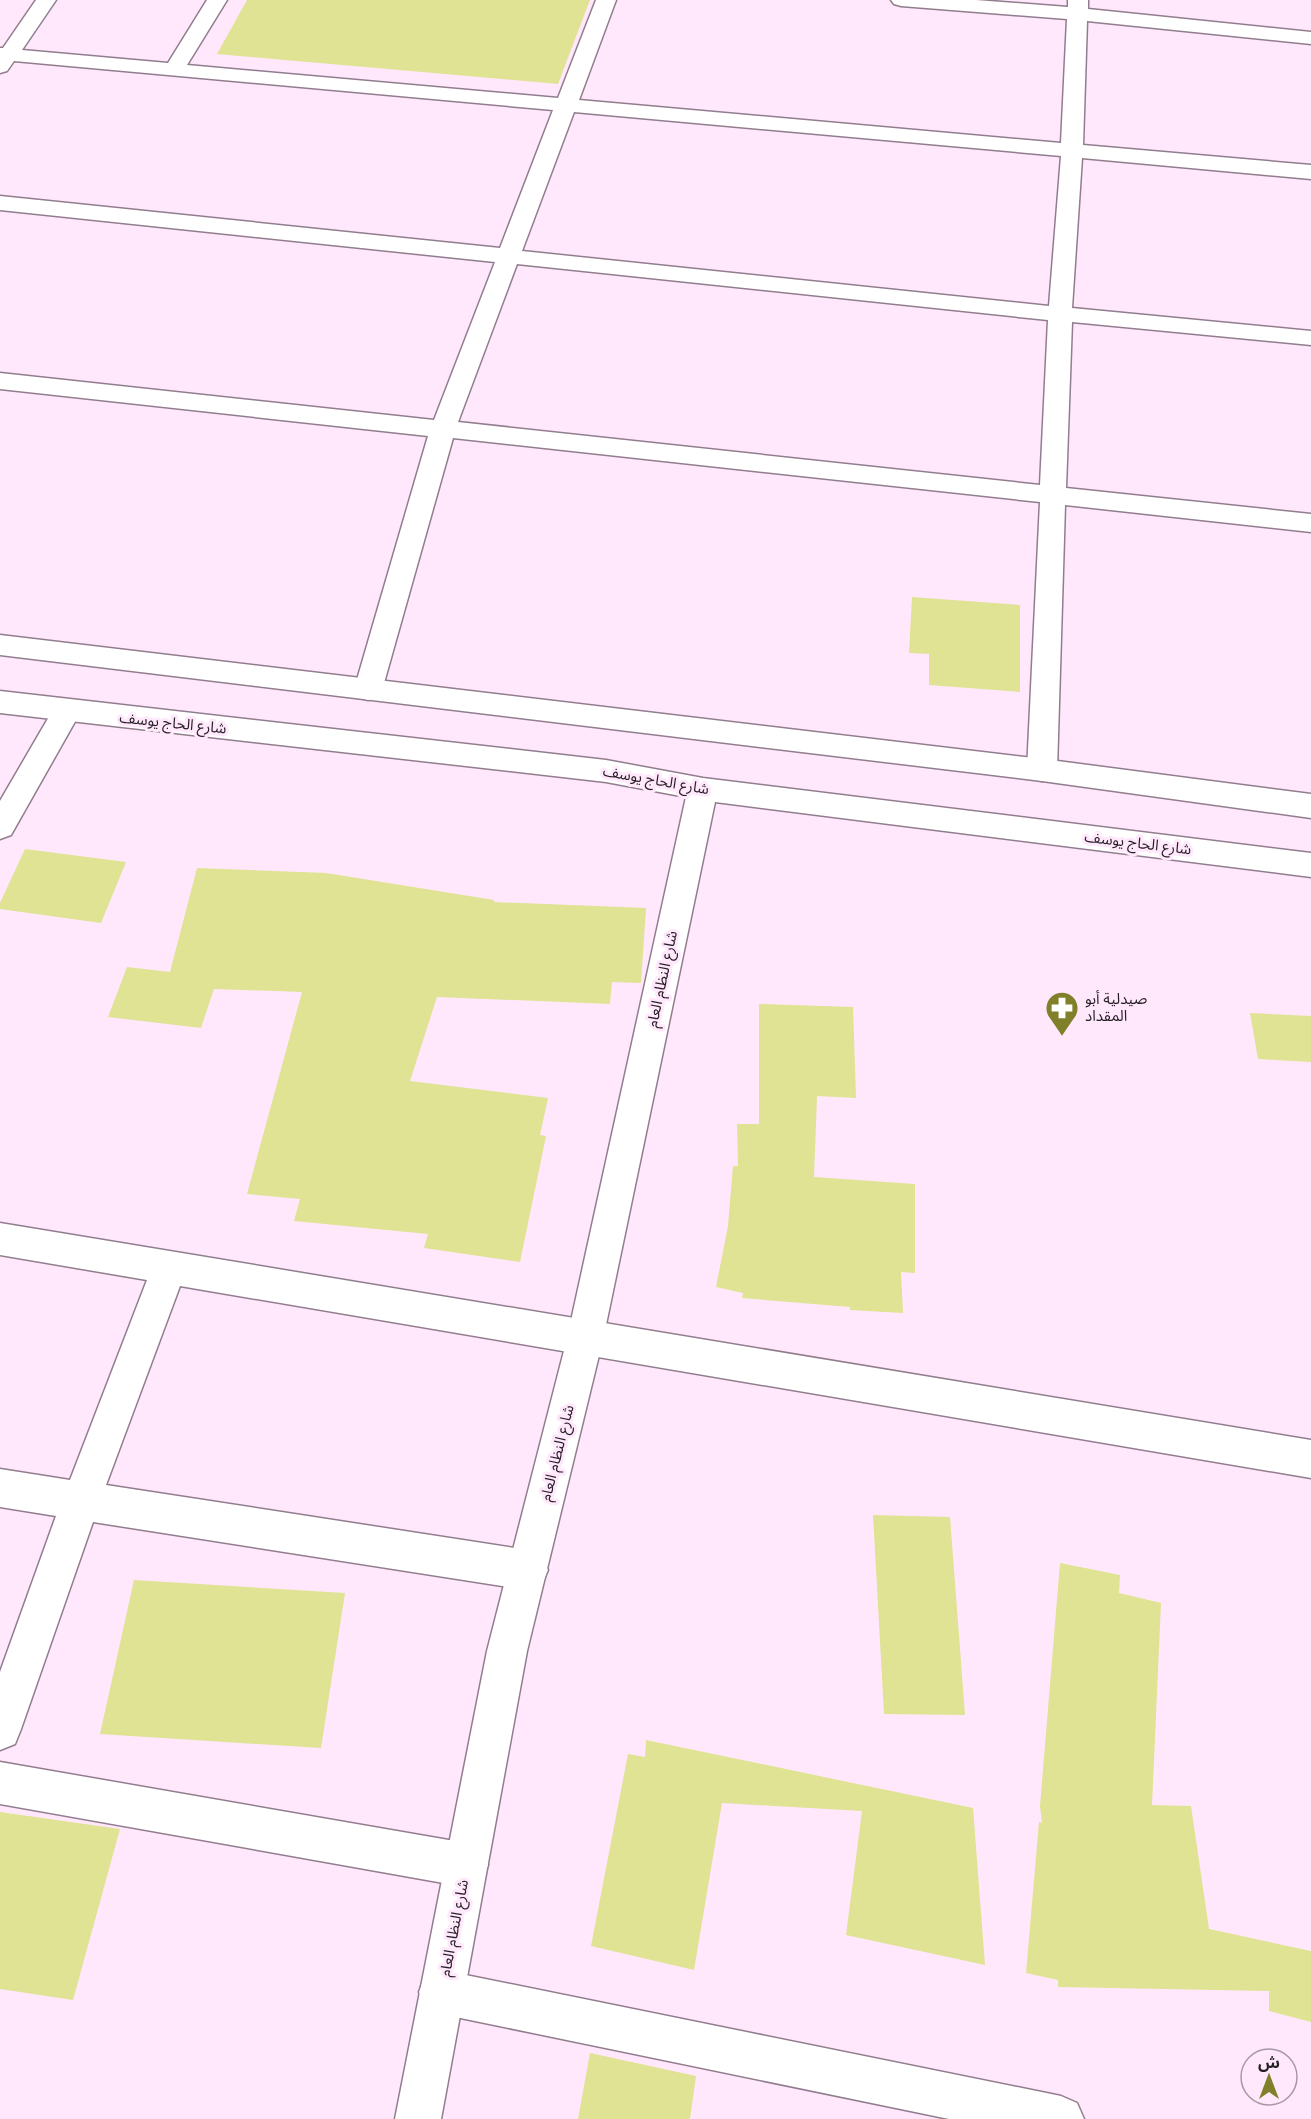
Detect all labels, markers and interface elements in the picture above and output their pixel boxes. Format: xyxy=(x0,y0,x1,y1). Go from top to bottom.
street label: شارع الحاج يوسف xyxy=(118,708,228,741)
street label: شارع الحاج يوسف xyxy=(601,762,711,801)
street label: شارع الحاج يوسف xyxy=(1083,828,1193,861)
street label: شارع النظام العام xyxy=(643,929,684,1030)
pharmacy icon: صيدلية أبو المقداد xyxy=(1044,990,1080,1037)
place label: صيدلية أبو المقداد xyxy=(1085,990,1147,1025)
street label: شارع النظام العام xyxy=(536,1403,581,1504)
street label: شارع النظام العام xyxy=(436,1878,475,1979)
north arrow xyxy=(1239,2047,1299,2107)
text: ش xyxy=(1258,2053,1280,2072)

